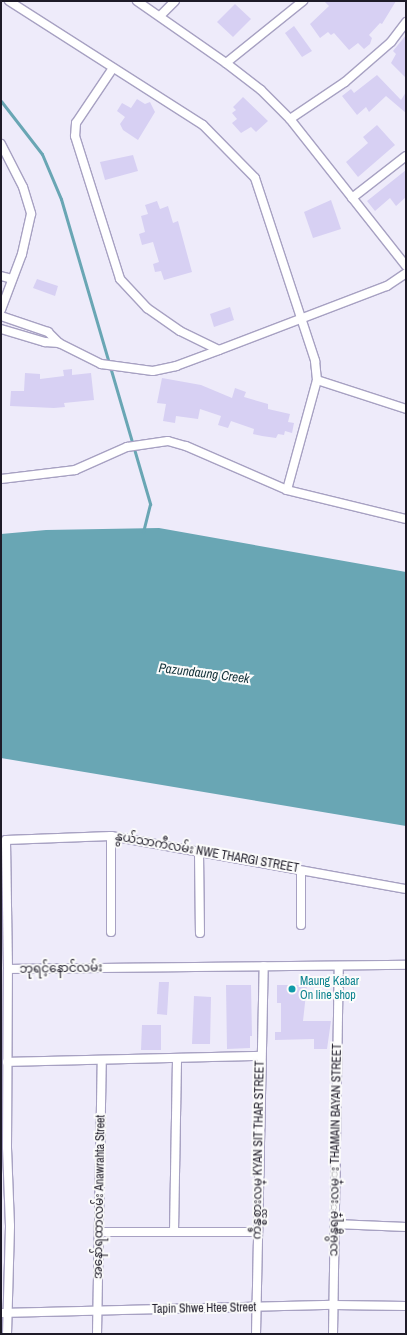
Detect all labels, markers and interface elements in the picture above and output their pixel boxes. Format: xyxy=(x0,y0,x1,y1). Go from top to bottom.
water label: Pazundaung Creek xyxy=(158,661,250,687)
street label: နွယ်သာကီလမ်း NWE THARGI STREET xyxy=(114,830,300,876)
street label: ဘုရင့်နောင်လမ်း xyxy=(19,961,103,977)
place label: Maung Kabar On line shop xyxy=(300,975,359,1003)
marker: Maung Kabar On line shop xyxy=(287,984,297,994)
street label: သမိန္ဗရမ္းလမ္း THAMAIN BAYAN STREET xyxy=(327,1043,345,1257)
street label: ကဵန္စစ္သားလမ္ KYAN SIT THAR STREET xyxy=(250,1060,268,1240)
street label: အနော်ရထာလမ်း Anawrahta Street xyxy=(91,1115,109,1279)
street label: Tapin Shwe Htee Street xyxy=(152,1301,256,1317)

